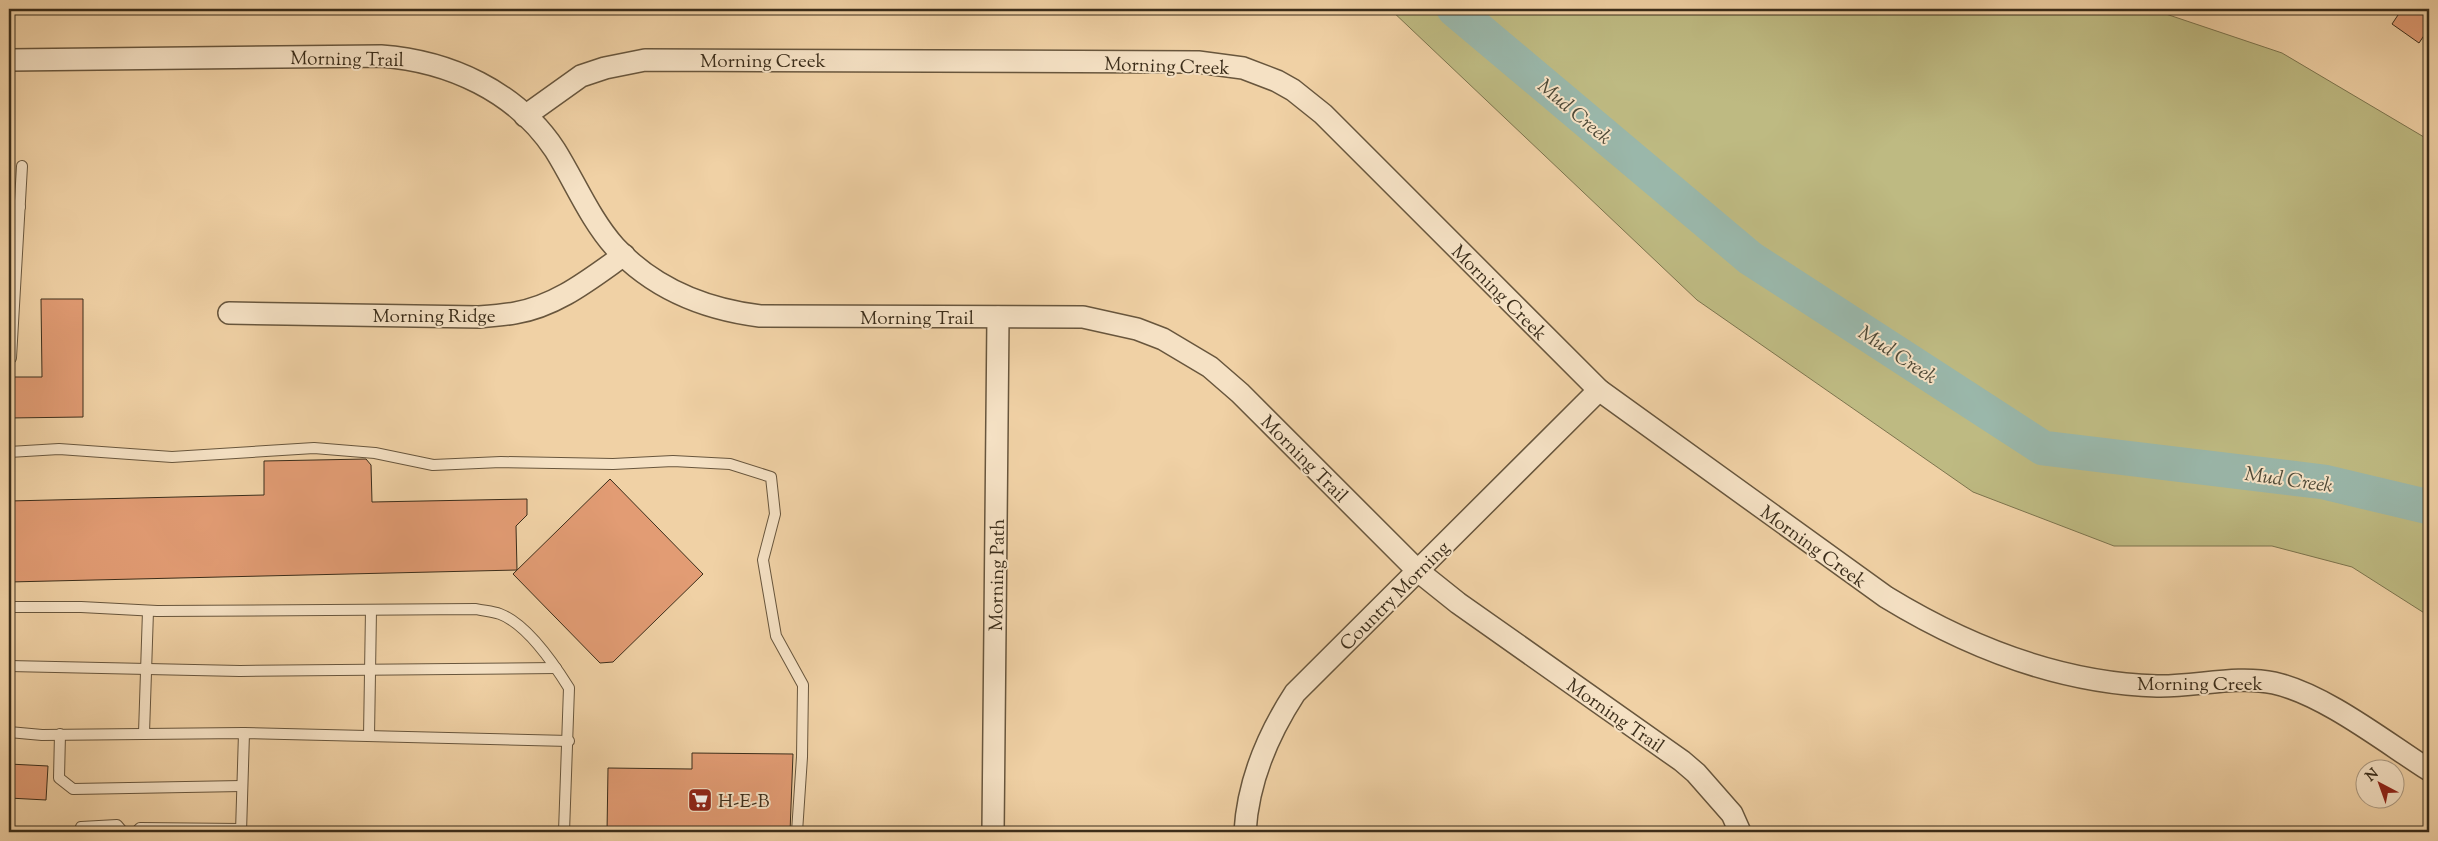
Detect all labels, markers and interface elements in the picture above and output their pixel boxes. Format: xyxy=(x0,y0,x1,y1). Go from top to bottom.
street label: Morning Trail xyxy=(290,46,404,75)
street label: Morning Creek xyxy=(700,49,827,76)
street label: Morning Creek xyxy=(1104,52,1231,83)
water label: Mud Creek xyxy=(1530,73,1617,153)
street label: Morning Creek xyxy=(1444,240,1553,348)
street label: Morning Ridge xyxy=(372,304,496,331)
street label: Morning Trail xyxy=(860,306,974,333)
water label: Mud Creek xyxy=(1851,320,1942,392)
street label: Morning Trail xyxy=(1253,410,1353,510)
water label: Mud Creek xyxy=(2243,461,2335,502)
street label: Morning Creek xyxy=(1754,500,1872,596)
street label: Morning Path xyxy=(984,519,1013,631)
street label: Country Morning xyxy=(1335,536,1457,658)
street label: Morning Creek xyxy=(2137,672,2264,699)
street label: Morning Trail xyxy=(1560,673,1669,761)
north arrow xyxy=(2356,758,2406,808)
text: N xyxy=(2362,764,2384,787)
supermarket icon: H-E-B xyxy=(687,787,713,813)
place label: H-E-B xyxy=(718,789,769,816)

